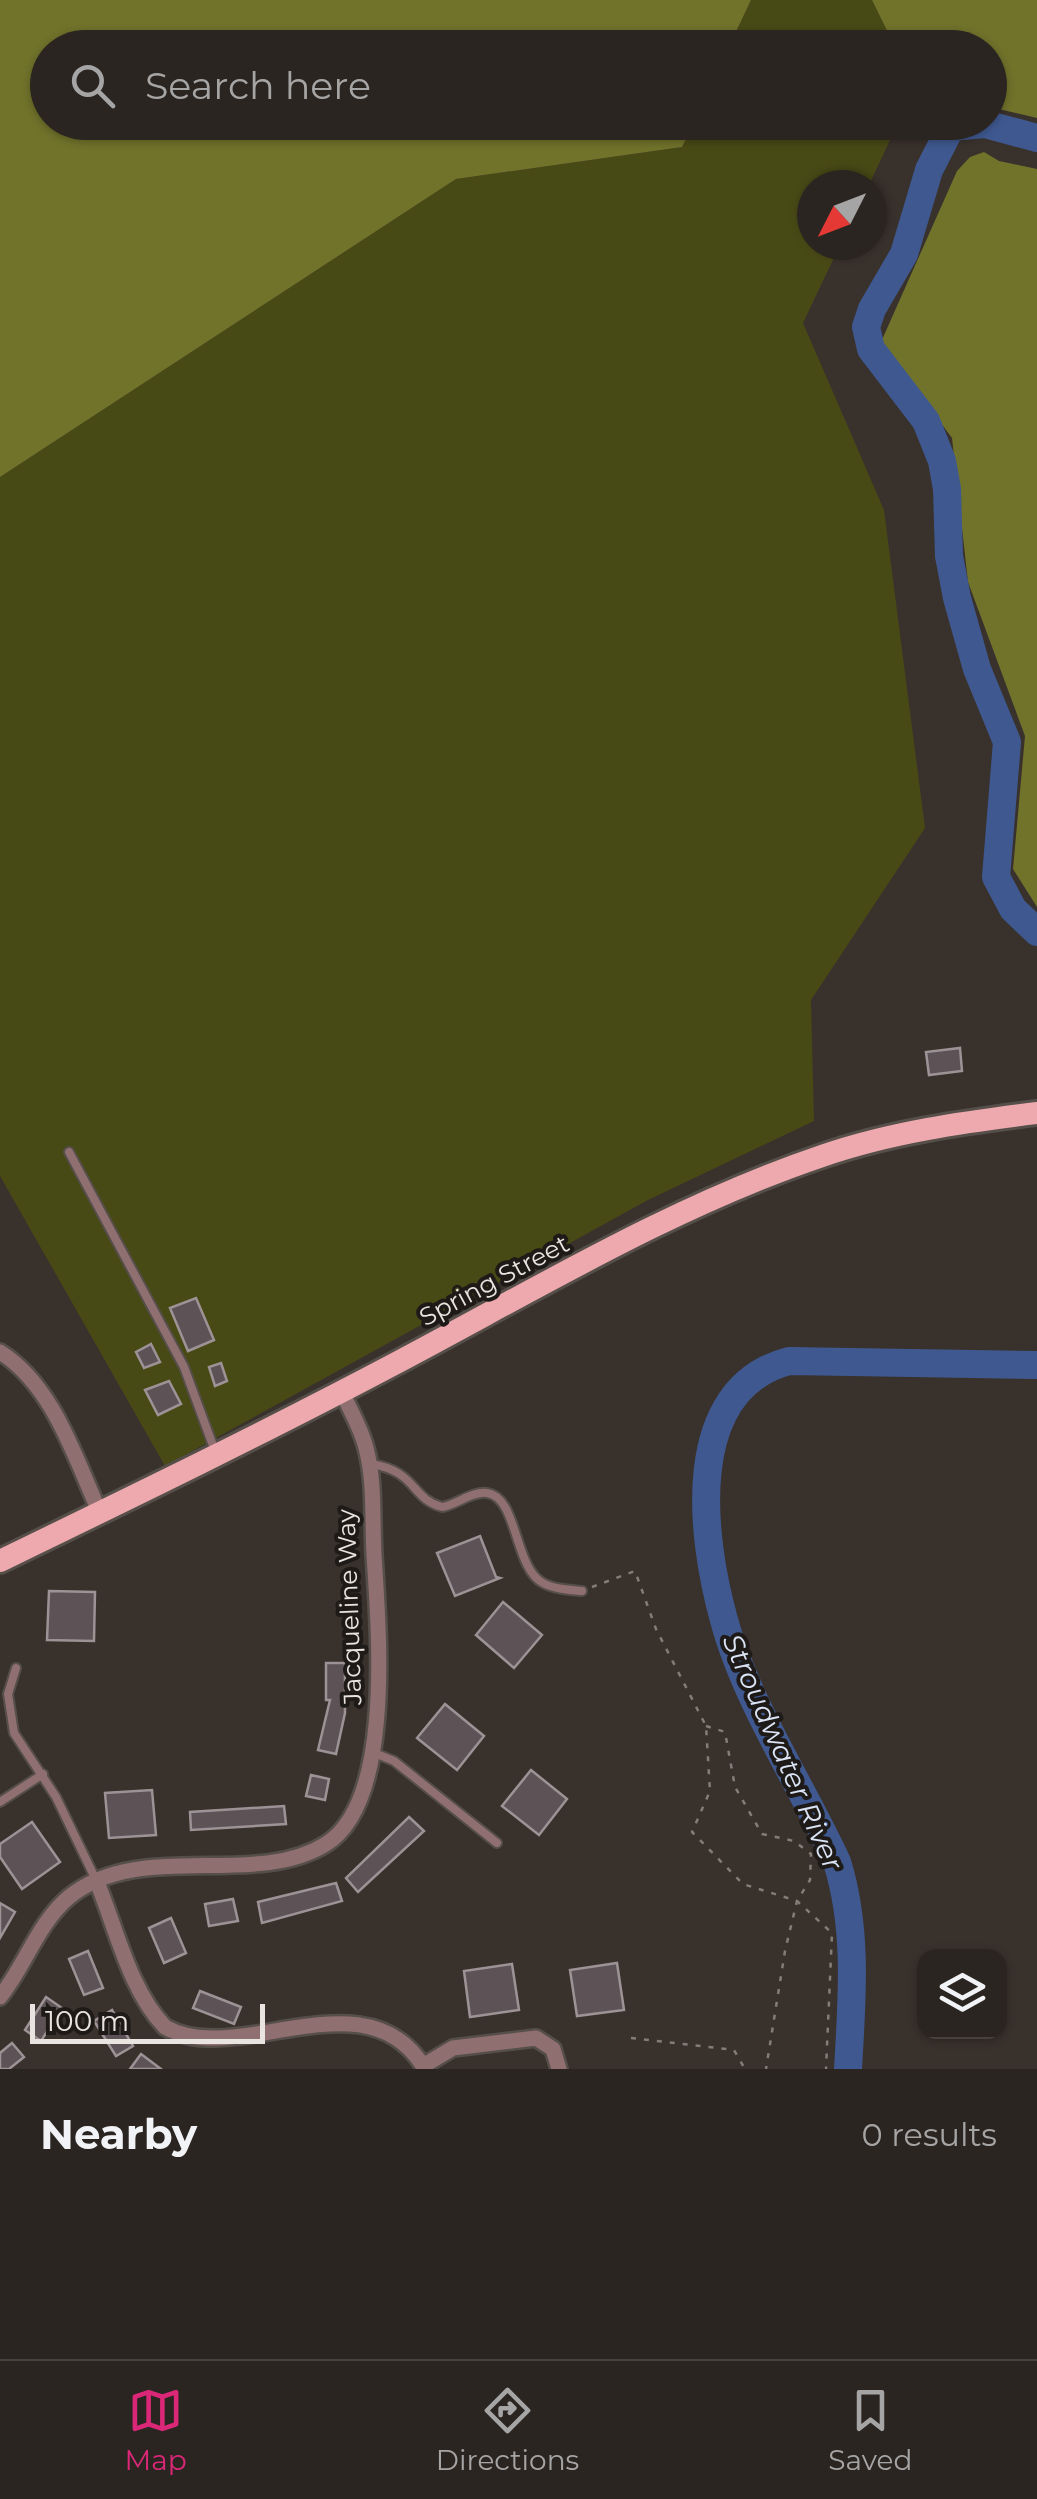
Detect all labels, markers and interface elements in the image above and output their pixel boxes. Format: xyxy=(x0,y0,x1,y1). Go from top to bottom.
search box xyxy=(30,30,1007,140)
icon: search xyxy=(65,58,120,113)
text: Search here xyxy=(145,62,371,109)
north arrow xyxy=(797,170,887,260)
street label: Spring Street xyxy=(414,1228,574,1332)
street label: Jacqueline Way xyxy=(331,1508,367,1707)
water label: Stroudwater River xyxy=(716,1629,851,1876)
map controls xyxy=(917,1949,1007,2039)
button: layers xyxy=(917,1949,1007,2039)
scale bar xyxy=(30,1999,265,2044)
text: 100 m xyxy=(45,2004,129,2038)
text: Nearby xyxy=(40,2108,197,2160)
text: 0 results xyxy=(862,2115,997,2154)
tab: Map xyxy=(125,2383,187,2477)
tab: Directions xyxy=(436,2383,579,2477)
tab: Saved xyxy=(828,2383,912,2477)

